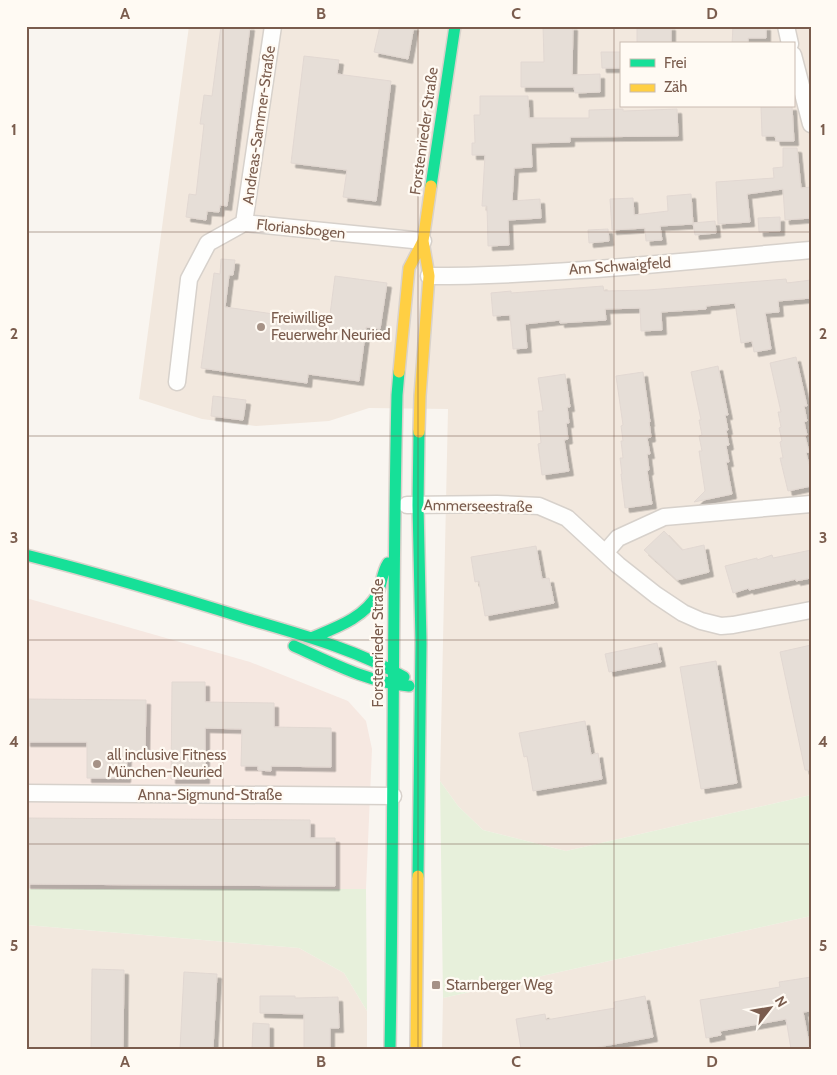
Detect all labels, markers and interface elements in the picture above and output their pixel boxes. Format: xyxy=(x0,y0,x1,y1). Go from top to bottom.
text: A xyxy=(120,4,130,23)
text: B xyxy=(316,4,326,23)
text: C xyxy=(511,4,521,23)
text: D xyxy=(706,4,718,23)
legend xyxy=(620,42,794,108)
street label: Andreas-Sammer-Straße xyxy=(239,44,279,205)
text: Frei xyxy=(664,54,687,72)
street label: Forstenrieder Straße xyxy=(406,66,442,196)
text: Zäh xyxy=(664,78,687,96)
text: 1 xyxy=(11,120,17,139)
text: 1 xyxy=(820,120,826,139)
street label: Floriansbogen xyxy=(256,215,346,243)
street label: Am Schwaigfeld xyxy=(568,253,672,279)
place label: Freiwillige Feuerwehr Neuried xyxy=(271,309,391,344)
marker: Freiwillige Feuerwehr Neuried xyxy=(255,321,267,333)
text: 2 xyxy=(10,324,18,343)
text: 2 xyxy=(819,324,827,343)
street label: Ammerseestraße xyxy=(423,496,533,516)
text: 3 xyxy=(10,528,18,547)
text: 3 xyxy=(819,528,827,547)
street label: Forstenrieder Straße xyxy=(369,578,387,707)
text: 4 xyxy=(9,732,19,751)
text: 4 xyxy=(818,732,828,751)
place label: all inclusive Fitness München-Neuried xyxy=(107,746,227,781)
marker: all inclusive Fitness München-Neuried xyxy=(91,758,103,770)
street label: Anna-Sigmund-Straße xyxy=(138,786,282,804)
text: 5 xyxy=(10,936,18,955)
text: 5 xyxy=(819,936,827,955)
place label: Starnberger Weg xyxy=(446,976,553,994)
marker: Starnberger Weg xyxy=(430,979,442,991)
north arrow xyxy=(744,982,794,1032)
text: N xyxy=(771,992,791,1010)
text: A xyxy=(120,1052,130,1071)
text: B xyxy=(316,1052,326,1071)
text: C xyxy=(511,1052,521,1071)
text: D xyxy=(706,1052,718,1071)

